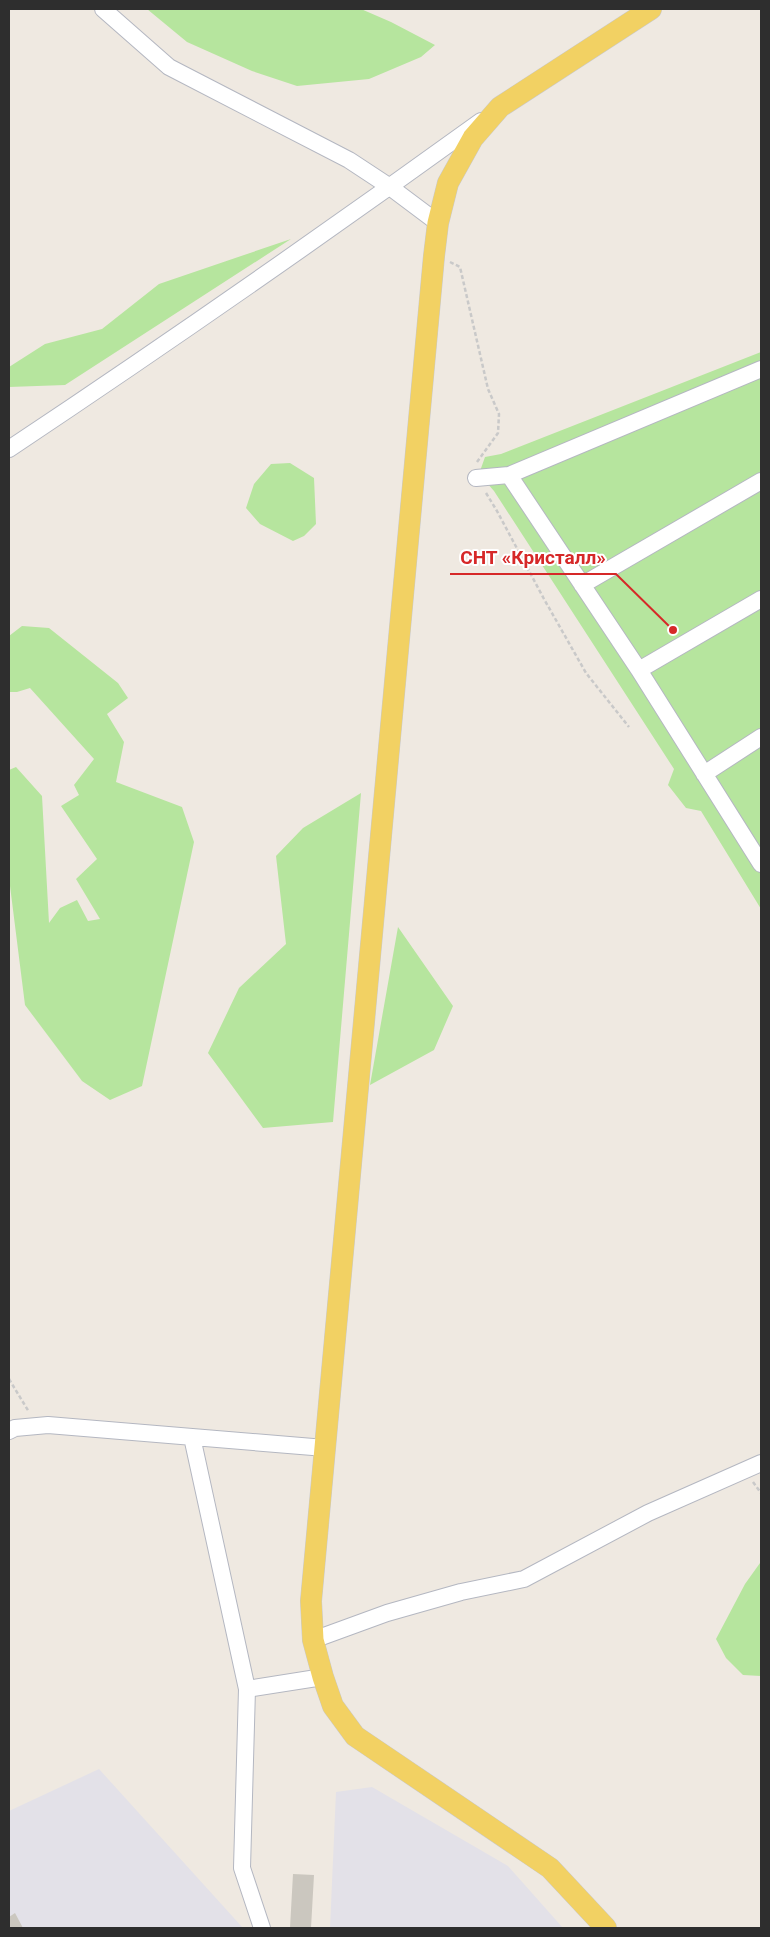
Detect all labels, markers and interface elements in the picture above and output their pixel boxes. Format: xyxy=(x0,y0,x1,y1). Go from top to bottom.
callout: СНТ «Кристалл» xyxy=(450,540,616,574)
text: СНТ «Кристалл» xyxy=(460,546,606,569)

